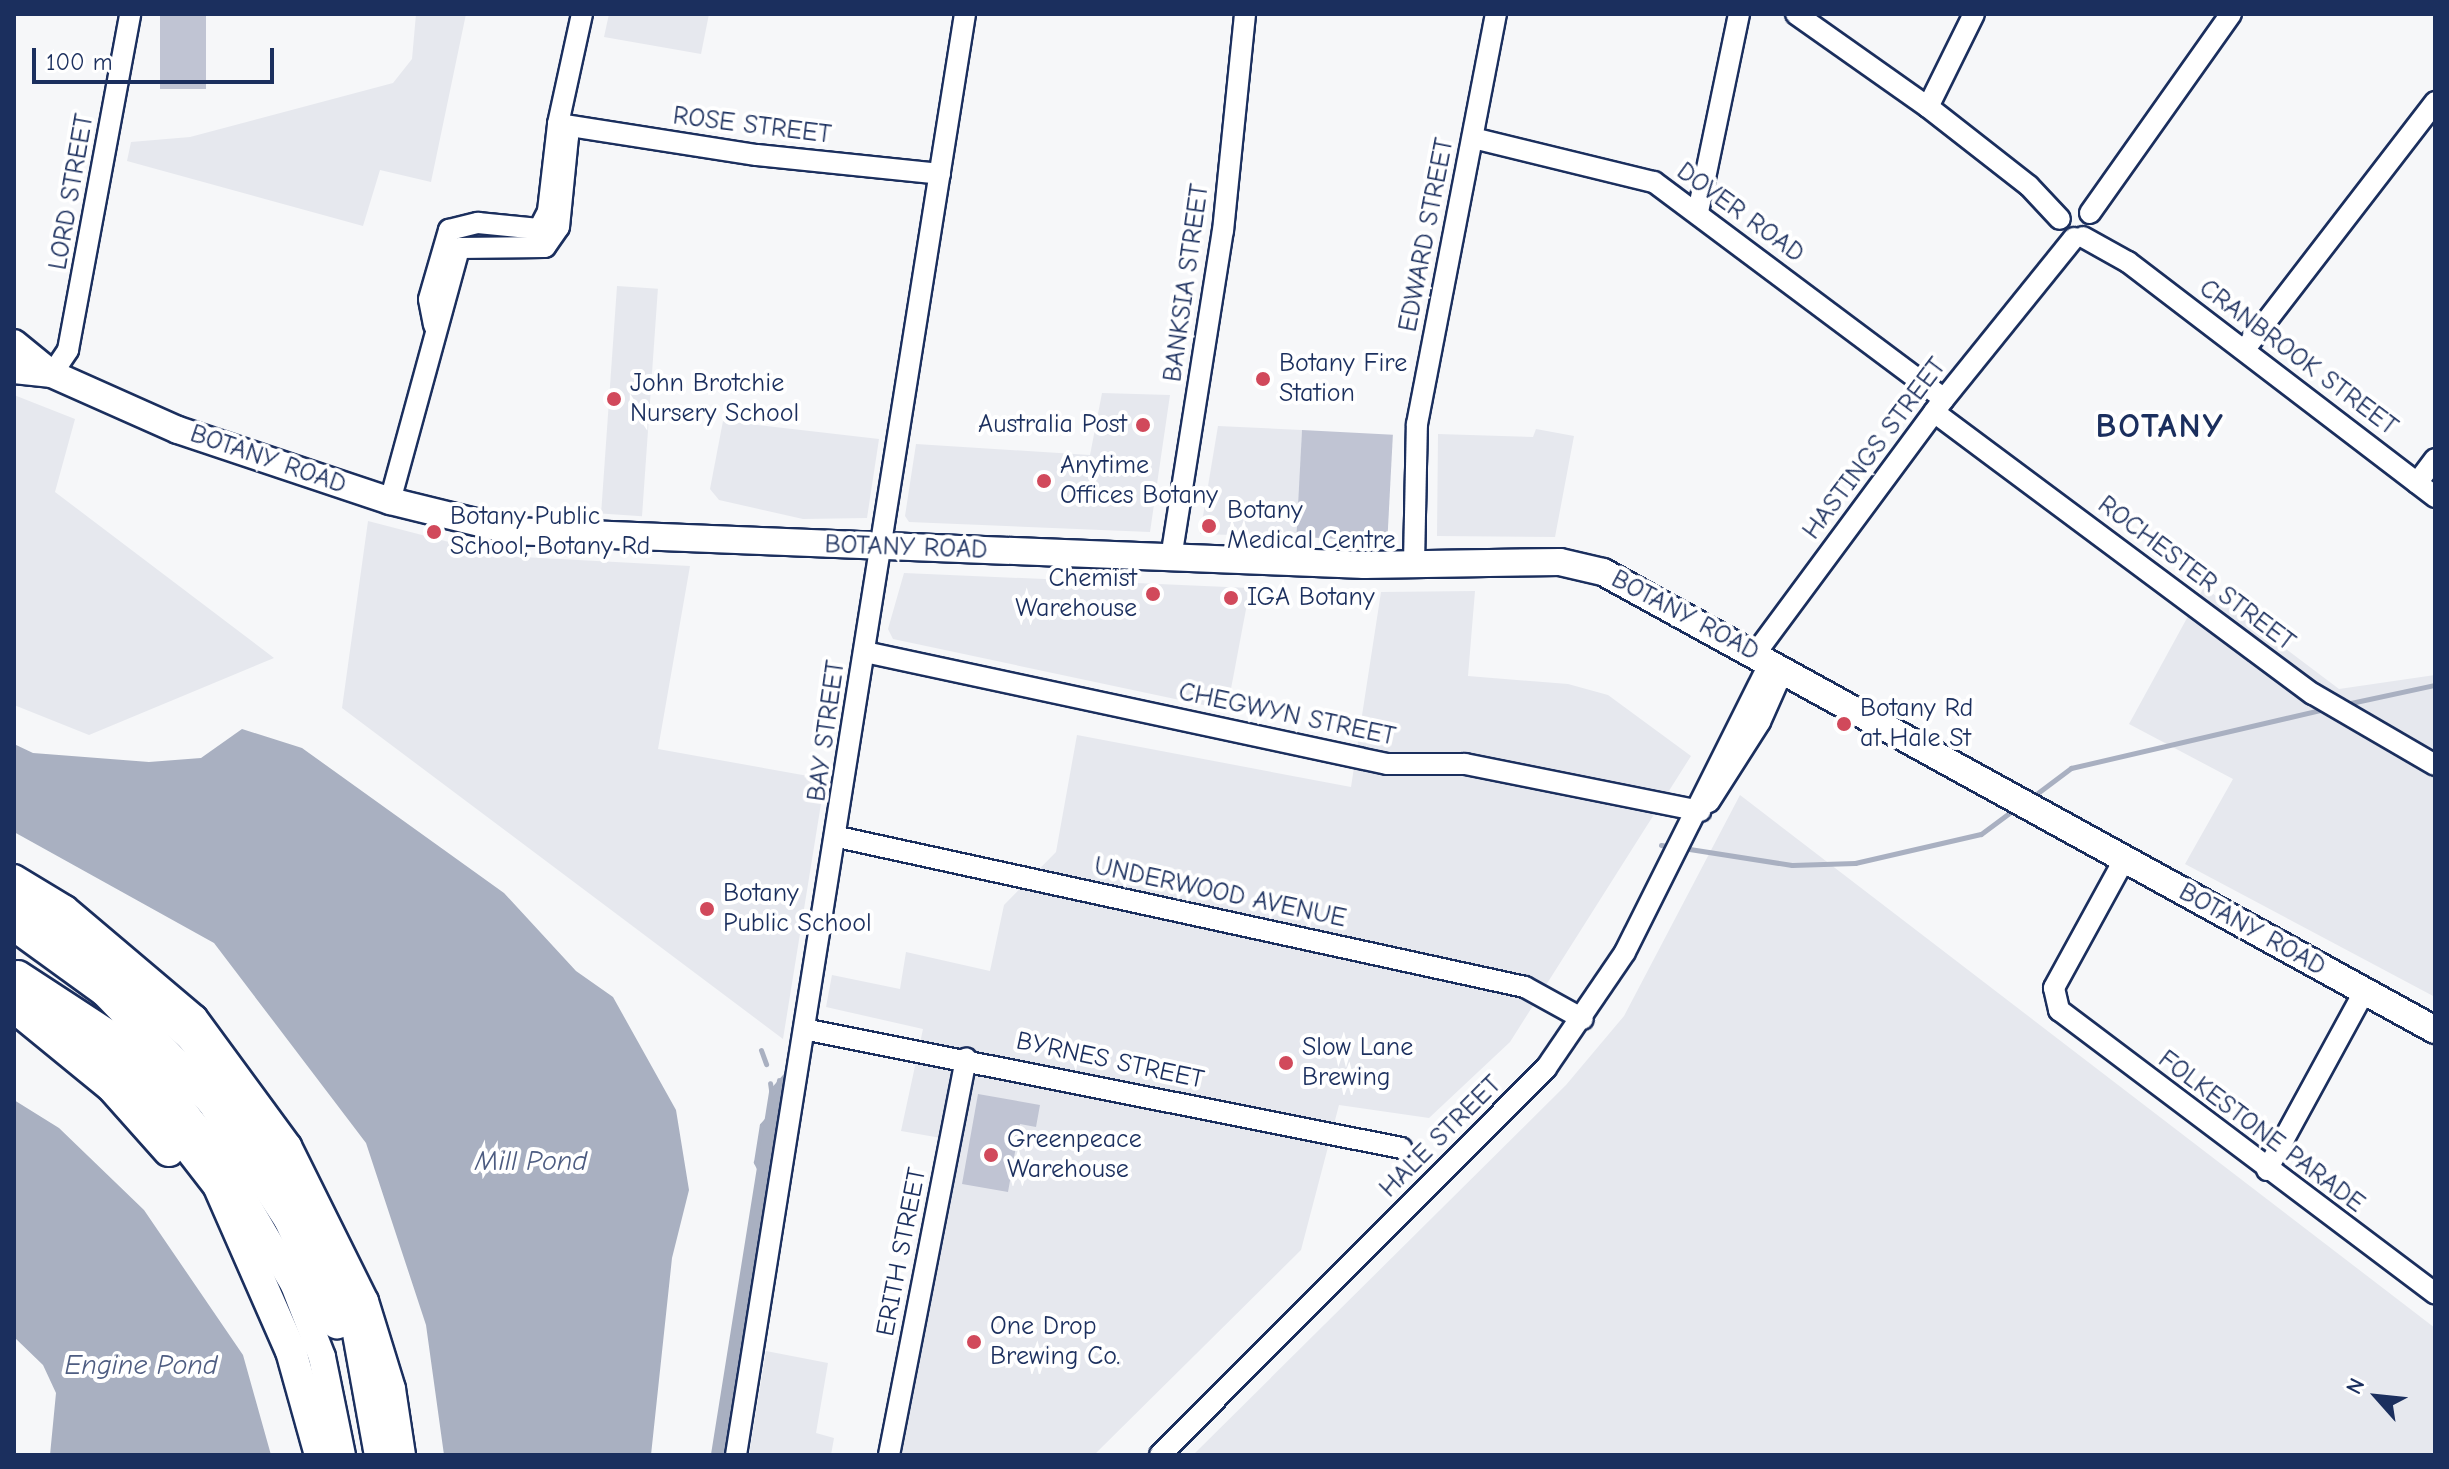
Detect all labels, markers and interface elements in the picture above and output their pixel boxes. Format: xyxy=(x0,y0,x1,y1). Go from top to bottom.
scale bar xyxy=(36,32,278,82)
text: 100 m xyxy=(46,48,113,76)
street label: ROSE STREET xyxy=(671,101,833,151)
street label: LORD STREET xyxy=(43,112,101,272)
street label: EDWARD STREET xyxy=(1393,136,1461,334)
street label: DOVER ROAD xyxy=(1670,156,1810,270)
street label: BANKSIA STREET xyxy=(1158,182,1216,384)
street label: CRANBROOK STREET xyxy=(2193,273,2403,443)
place label: Botany Fire Station xyxy=(1279,348,1407,410)
street label: HASTINGS STREET xyxy=(1797,352,1953,546)
place label: John Brotchie Nursery School xyxy=(630,368,799,430)
marker: Botany Fire Station xyxy=(1254,370,1272,388)
marker: John Brotchie Nursery School xyxy=(605,390,623,408)
district label: BOTANY xyxy=(2095,407,2225,447)
place label: Australia Post xyxy=(978,409,1127,441)
marker: Australia Post xyxy=(1134,416,1152,434)
street label: BOTANY ROAD xyxy=(186,419,350,501)
place label: Anytime Offices Botany xyxy=(1060,450,1218,512)
marker: Anytime Offices Botany xyxy=(1035,472,1053,490)
street label: ROCHESTER STREET xyxy=(2091,490,2301,658)
place label: Botany Medical Centre xyxy=(1227,495,1395,556)
place label: Botany Public School, Botany Rd xyxy=(450,501,650,562)
marker: Botany Medical Centre xyxy=(1198,515,1220,537)
marker: Botany Public School, Botany Rd xyxy=(425,523,443,541)
street label: BOTANY ROAD xyxy=(824,530,988,566)
place label: Chemist Warehouse xyxy=(1015,563,1137,624)
street label: BOTANY ROAD xyxy=(1606,564,1764,668)
place label: IGA Botany xyxy=(1247,582,1375,614)
marker: Chemist Warehouse xyxy=(1144,585,1162,603)
marker: IGA Botany xyxy=(1222,589,1240,607)
street label: BAY STREET xyxy=(802,658,852,804)
street label: CHEGWYN STREET xyxy=(1176,677,1398,753)
place label: Botany Rd at Hale St xyxy=(1860,693,1973,754)
marker: Botany Rd at Hale St xyxy=(1835,715,1853,733)
street label: UNDERWOOD AVENUE xyxy=(1091,851,1349,935)
street label: BOTANY ROAD xyxy=(2173,877,2331,983)
place label: Botany Public School xyxy=(723,878,872,940)
marker: Botany Public School xyxy=(698,900,716,918)
street label: BYRNES STREET xyxy=(1013,1026,1207,1096)
place label: Slow Lane Brewing xyxy=(1302,1032,1413,1094)
street label: FOLKESTONE PARADE xyxy=(2152,1044,2370,1220)
marker: Slow Lane Brewing xyxy=(1277,1054,1295,1072)
street label: HALE STREET xyxy=(1374,1070,1508,1204)
place label: Greenpeace Warehouse xyxy=(1007,1124,1142,1186)
water label: Mill Pond xyxy=(475,1144,587,1178)
marker: Greenpeace Warehouse xyxy=(982,1146,1000,1164)
street label: ERITH STREET xyxy=(870,1165,934,1339)
place label: One Drop Brewing Co. xyxy=(990,1311,1120,1372)
marker: One Drop Brewing Co. xyxy=(965,1333,983,1351)
water label: Engine Pond xyxy=(64,1348,218,1382)
north arrow xyxy=(2337,1357,2417,1437)
text: N xyxy=(2341,1374,2370,1398)

